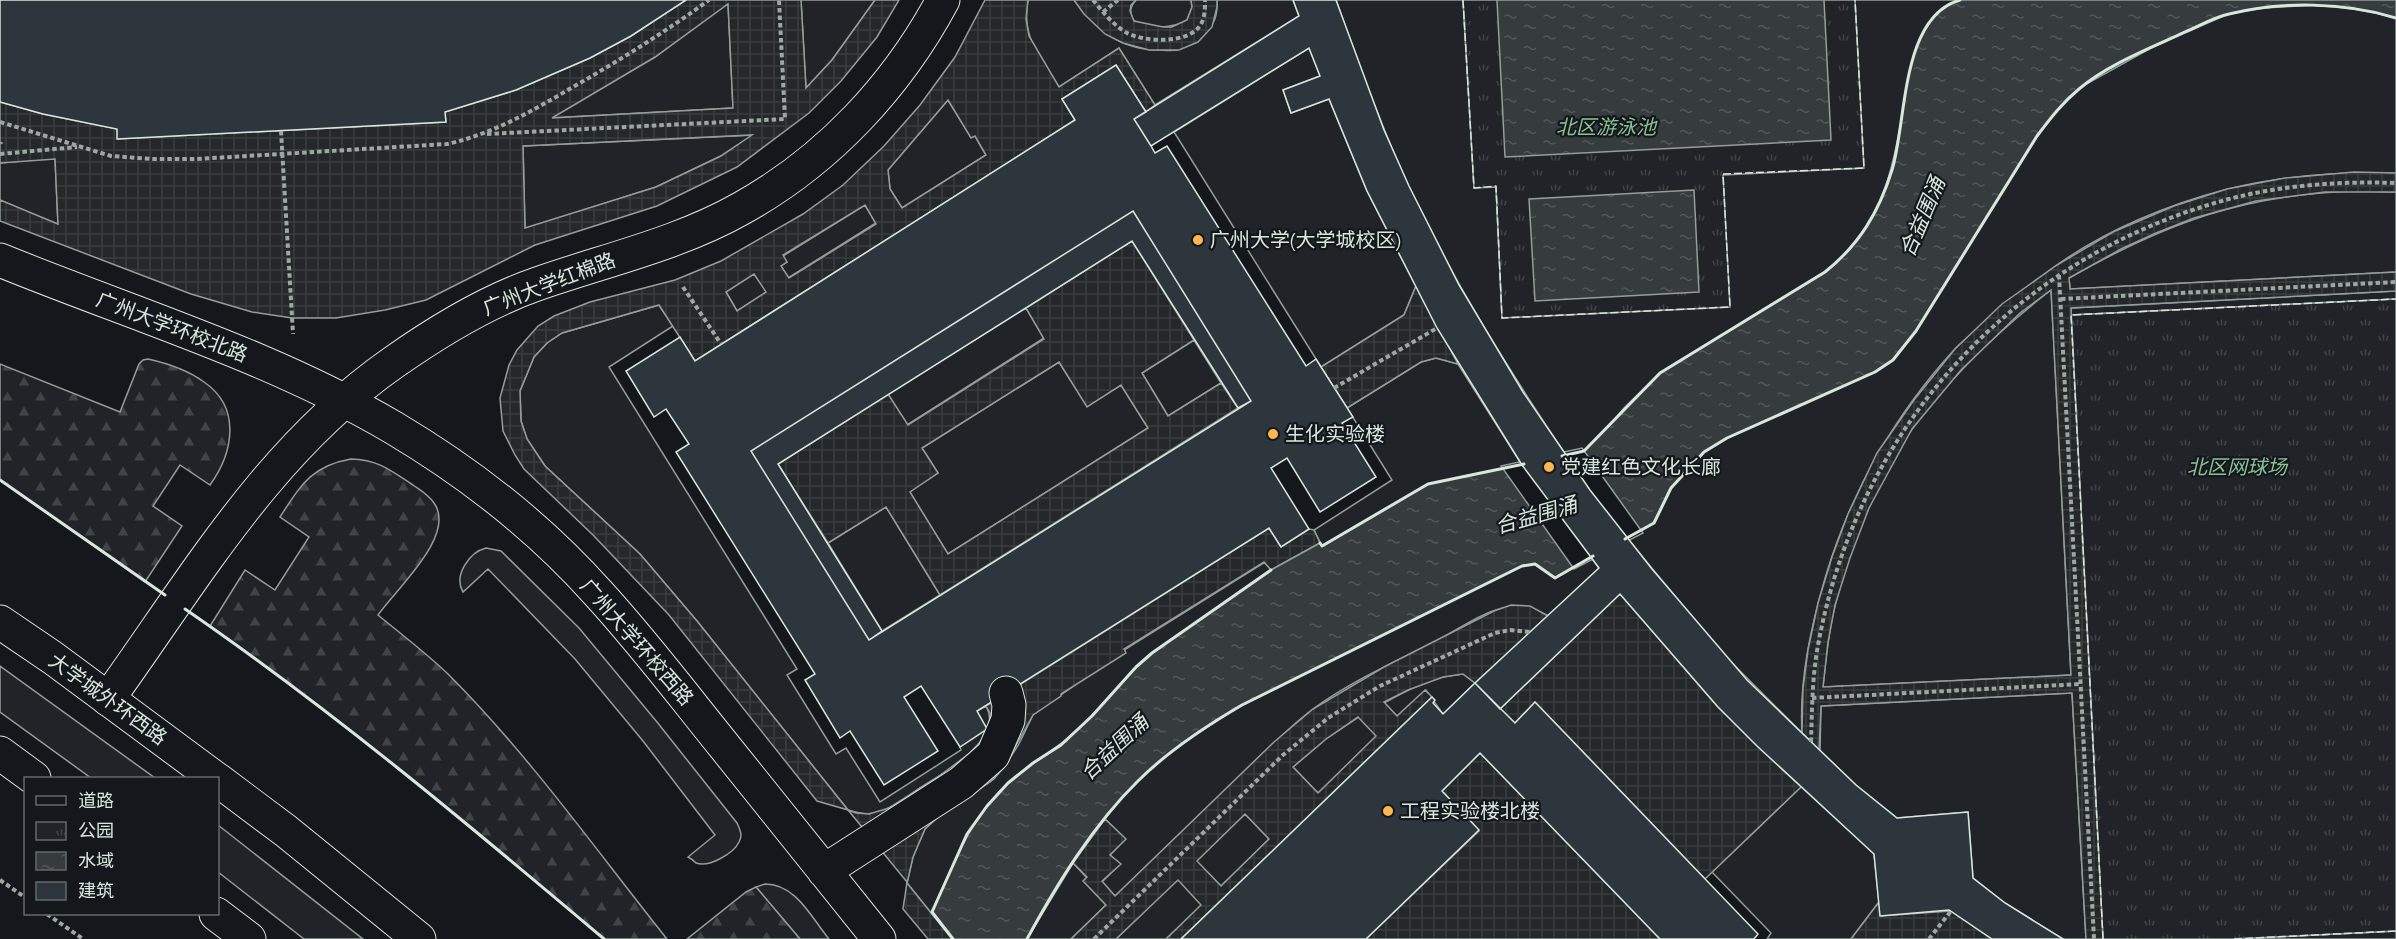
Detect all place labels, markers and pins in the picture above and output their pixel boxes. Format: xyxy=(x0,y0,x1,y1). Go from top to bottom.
place label: 广州大学(大学城校区) xyxy=(1210,228,1401,252)
marker: 广州大学(大学城校区) xyxy=(1191,233,1205,247)
place label: 生化实验楼 xyxy=(1285,422,1385,446)
marker: 生化实验楼 xyxy=(1266,427,1280,441)
place label: 党建红色文化长廊 xyxy=(1561,455,1721,479)
marker: 党建红色文化长廊 xyxy=(1542,460,1556,474)
place label: 工程实验楼北楼 xyxy=(1400,799,1540,823)
marker: 工程实验楼北楼 xyxy=(1381,804,1395,818)

